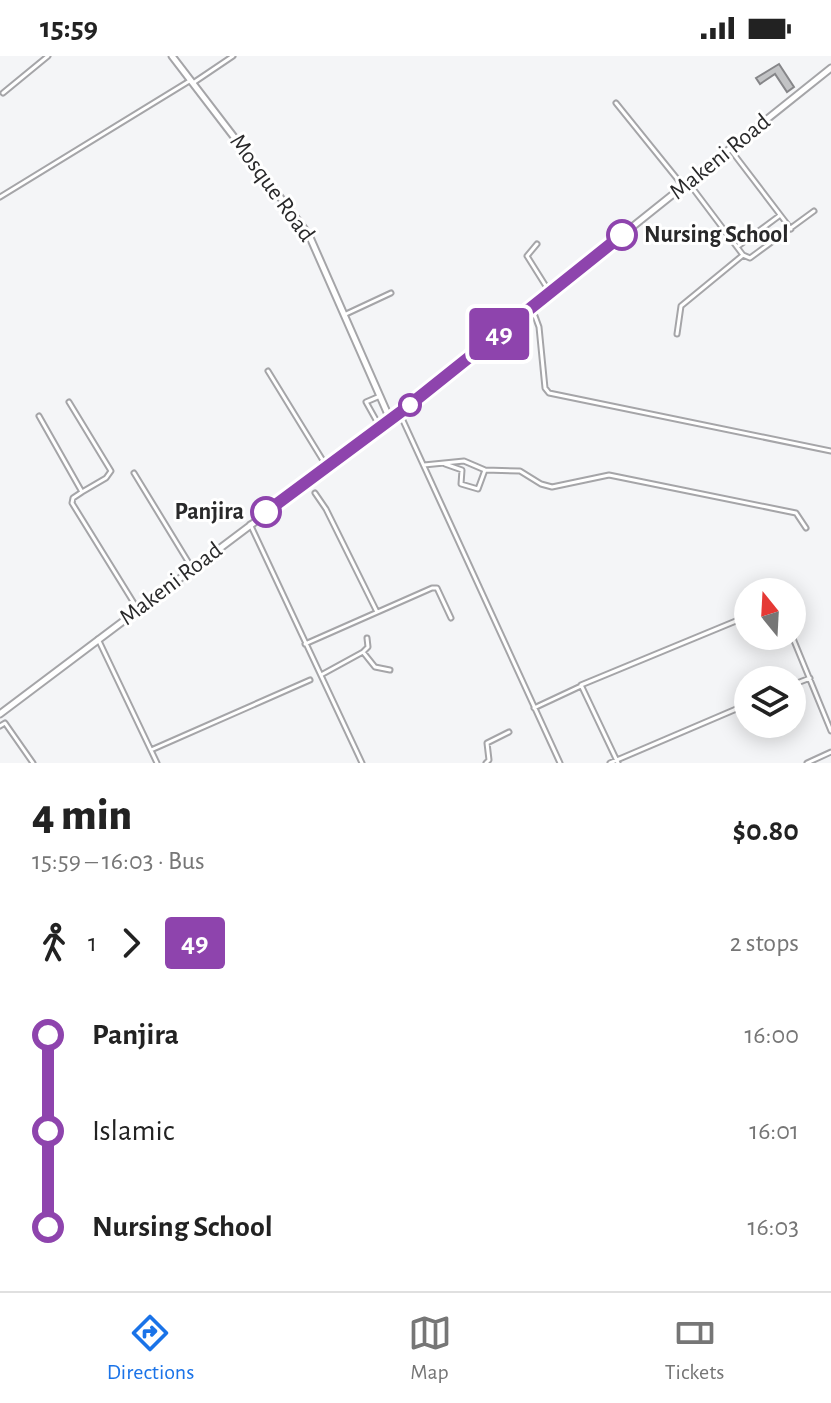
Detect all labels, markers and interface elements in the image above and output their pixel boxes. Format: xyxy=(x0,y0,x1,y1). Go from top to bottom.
text: 15:59 xyxy=(40,13,98,43)
street label: Makeni Road xyxy=(665,110,775,204)
street label: Mosque Road xyxy=(225,130,319,246)
marker: Nursing School xyxy=(607,220,637,250)
place label: Nursing School xyxy=(644,223,789,247)
line badge: 49 xyxy=(463,308,535,360)
text: 49 xyxy=(485,320,513,348)
unlabelled marker xyxy=(399,394,421,416)
marker: Panjira xyxy=(251,497,281,527)
place label: Panjira xyxy=(174,500,244,524)
street label: Makeni Road xyxy=(115,538,227,630)
north arrow xyxy=(734,578,806,650)
map controls xyxy=(734,578,806,738)
button: layers xyxy=(734,666,806,738)
text: 4 min xyxy=(32,794,132,838)
text: $0.80 xyxy=(733,816,799,846)
text: 15:59 – 16:03 · Bus xyxy=(32,848,205,874)
icon: walk xyxy=(32,921,76,965)
icon: forward xyxy=(109,921,153,965)
text: 49 xyxy=(181,929,209,957)
text: 1 xyxy=(88,930,97,956)
text: 2 stops xyxy=(730,930,799,956)
text: Panjira xyxy=(92,1020,179,1050)
text: 16:00 xyxy=(744,1022,799,1048)
text: Islamic xyxy=(92,1116,174,1146)
text: 16:01 xyxy=(749,1118,799,1144)
text: Nursing School xyxy=(92,1212,273,1242)
text: 16:03 xyxy=(747,1214,799,1240)
tab: Directions xyxy=(107,1311,194,1385)
tab: Map xyxy=(408,1311,452,1385)
tab: Tickets xyxy=(665,1311,724,1385)

